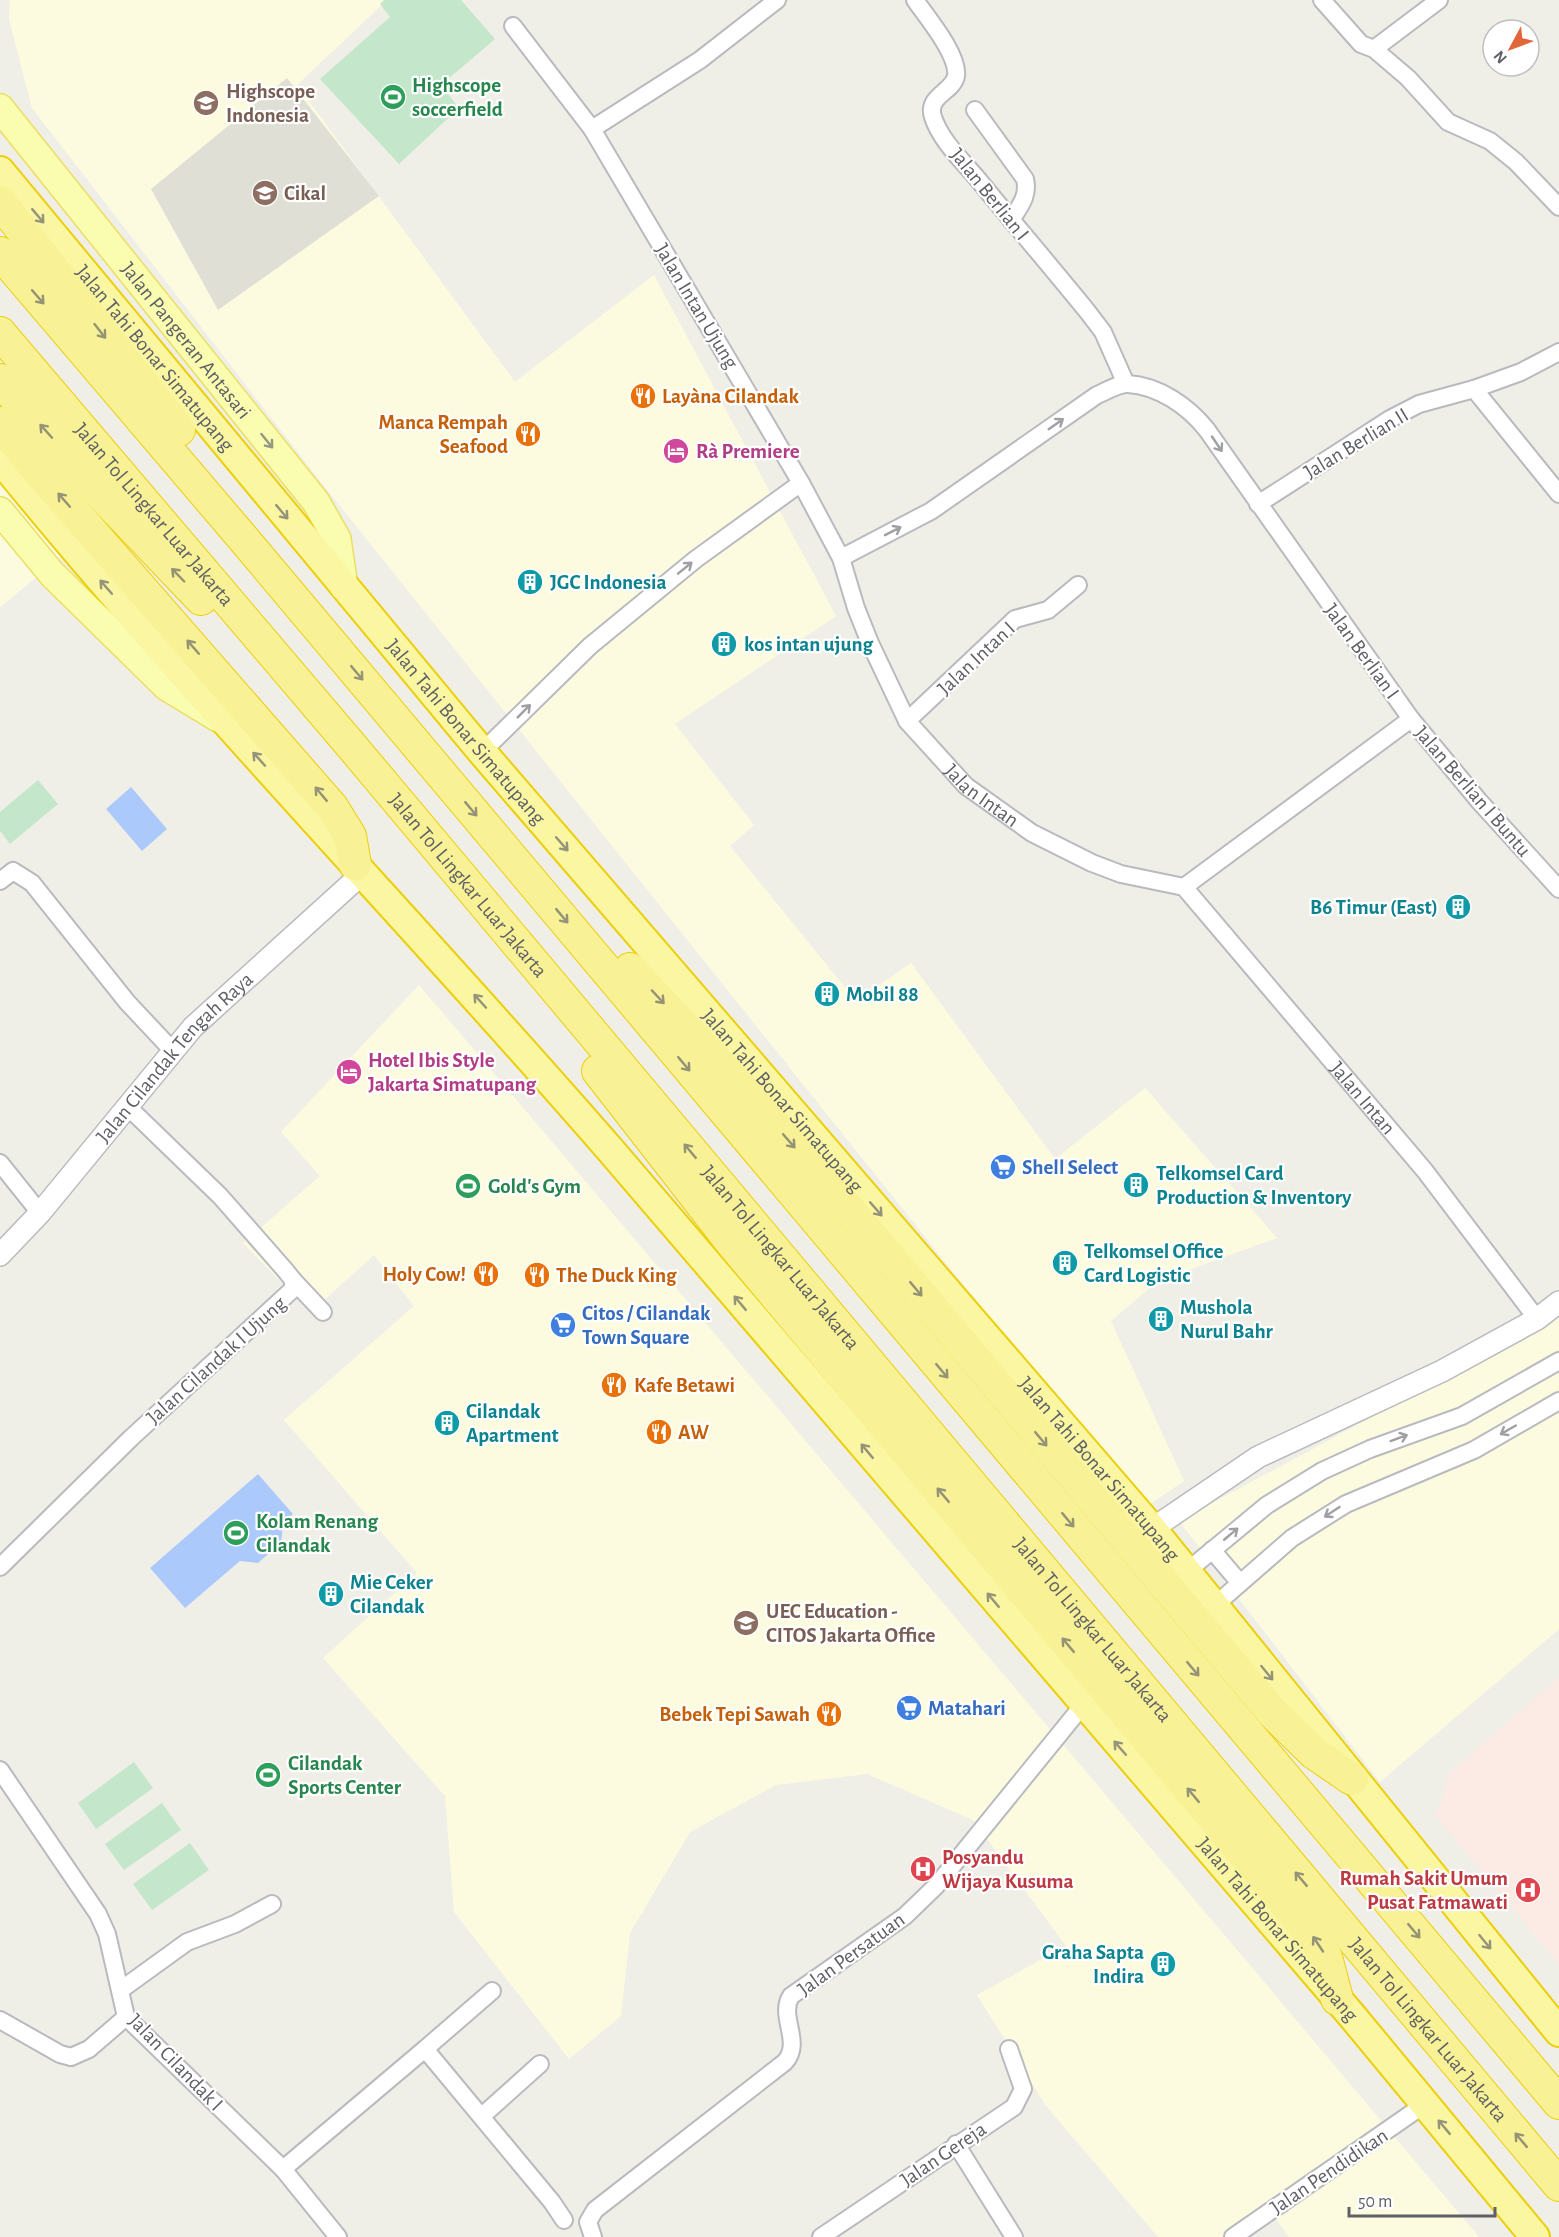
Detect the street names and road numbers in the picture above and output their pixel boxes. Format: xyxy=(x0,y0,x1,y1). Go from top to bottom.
street label: Jalan Berlian I xyxy=(946,144,1033,244)
street label: Jalan Intan Ujung xyxy=(651,240,742,373)
street label: Jalan Pangeran Antasari xyxy=(117,258,255,423)
street label: Jalan Tahi Bonar Simatupang xyxy=(72,261,238,456)
street label: Jalan Berlian II xyxy=(1300,404,1412,483)
street label: Jalan Tol Lingkar Luar Jakarta xyxy=(70,419,238,610)
street label: Jalan Berlian I xyxy=(1320,600,1403,703)
street label: Jalan Intan I xyxy=(934,618,1019,699)
street label: Jalan Tahi Bonar Simatupang xyxy=(382,635,550,829)
street label: Jalan Berlian I Buntu xyxy=(1410,722,1535,861)
street label: Jalan Intan xyxy=(940,760,1022,831)
street label: Jalan Tol Lingkar Luar Jakarta xyxy=(385,789,551,982)
street label: Jalan Cilandak Tengah Raya xyxy=(92,968,257,1147)
street label: Jalan Tahi Bonar Simatupang xyxy=(697,1005,867,1197)
street label: Jalan Intan xyxy=(1326,1058,1399,1139)
street label: Jalan Tol Lingkar Luar Jakarta xyxy=(697,1162,864,1354)
street label: Jalan Cilandak I Ujung xyxy=(143,1292,291,1428)
street label: Jalan Tahi Bonar Simatupang xyxy=(1015,1373,1184,1566)
street label: Jalan Tol Lingkar Luar Jakarta xyxy=(1010,1534,1176,1726)
street label: Jalan Tahi Bonar Simatupang xyxy=(1193,1833,1362,2026)
street label: Jalan Persatuan xyxy=(794,1909,909,2000)
street label: Jalan Tol Lingkar Luar Jakarta xyxy=(1345,1934,1511,2126)
street label: Jalan Cilandak I xyxy=(124,2010,227,2115)
street label: Jalan Gereja xyxy=(897,2118,990,2191)
street label: Jalan Pendidikan xyxy=(1267,2124,1392,2218)

